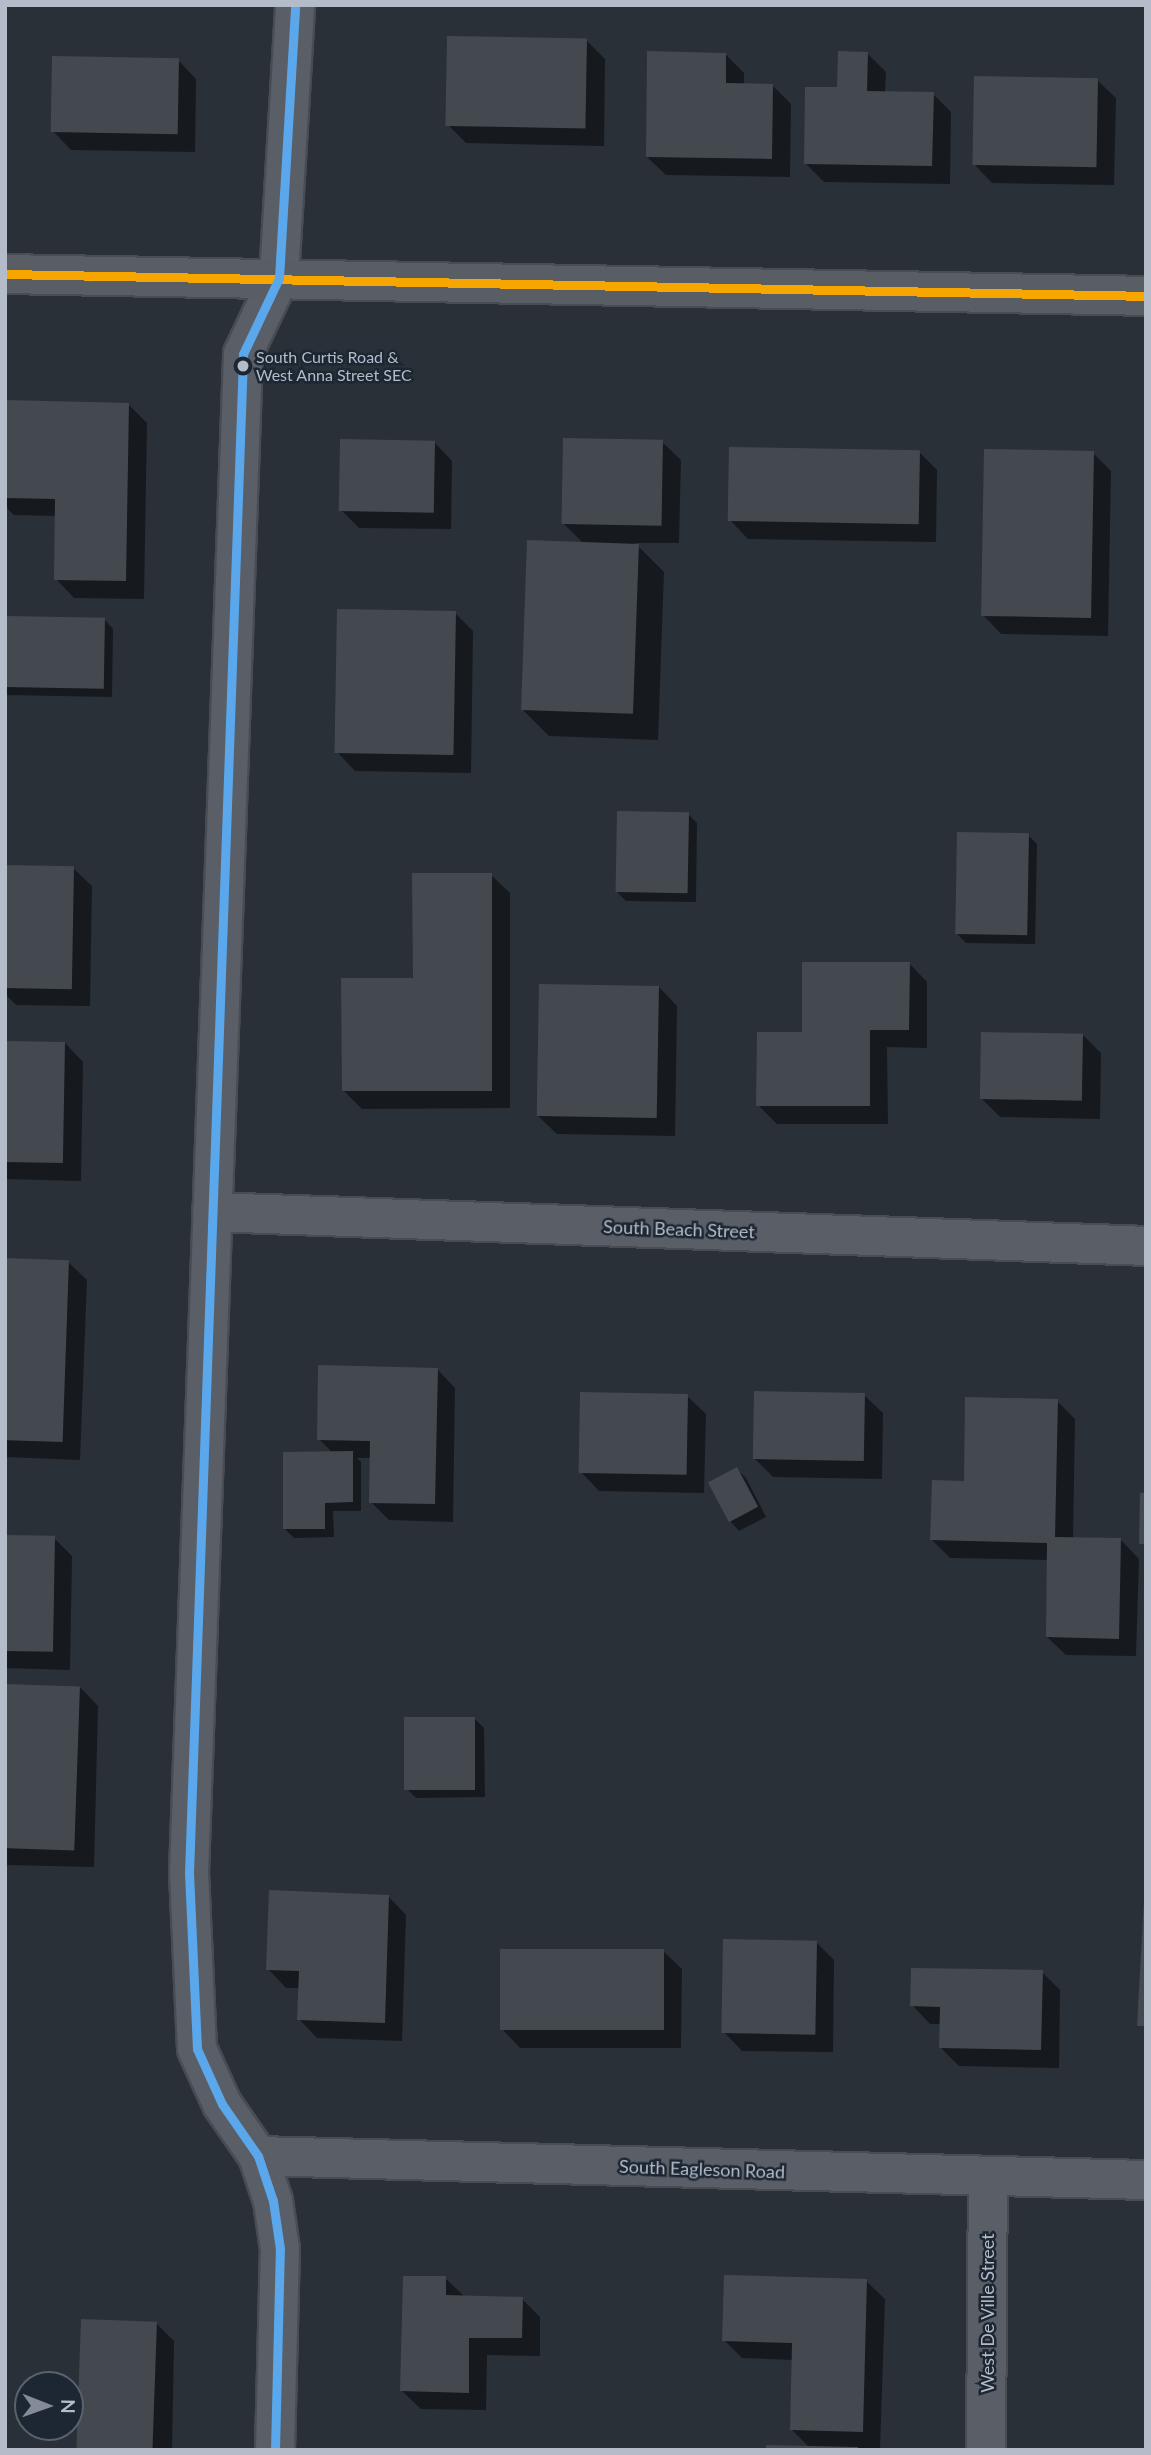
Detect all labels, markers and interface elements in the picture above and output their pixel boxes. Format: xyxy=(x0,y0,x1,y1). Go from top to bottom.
place label: South Curtis Road & West Anna Street SEC xyxy=(256,347,412,385)
marker: South Curtis Road & West Anna Street SEC xyxy=(236,359,250,373)
street label: South Beach Street xyxy=(603,1216,755,1242)
street label: South Eagleson Road xyxy=(619,2155,785,2183)
street label: West De Ville Street xyxy=(976,2233,998,2393)
north arrow xyxy=(14,2371,84,2441)
text: N xyxy=(57,2399,80,2414)

